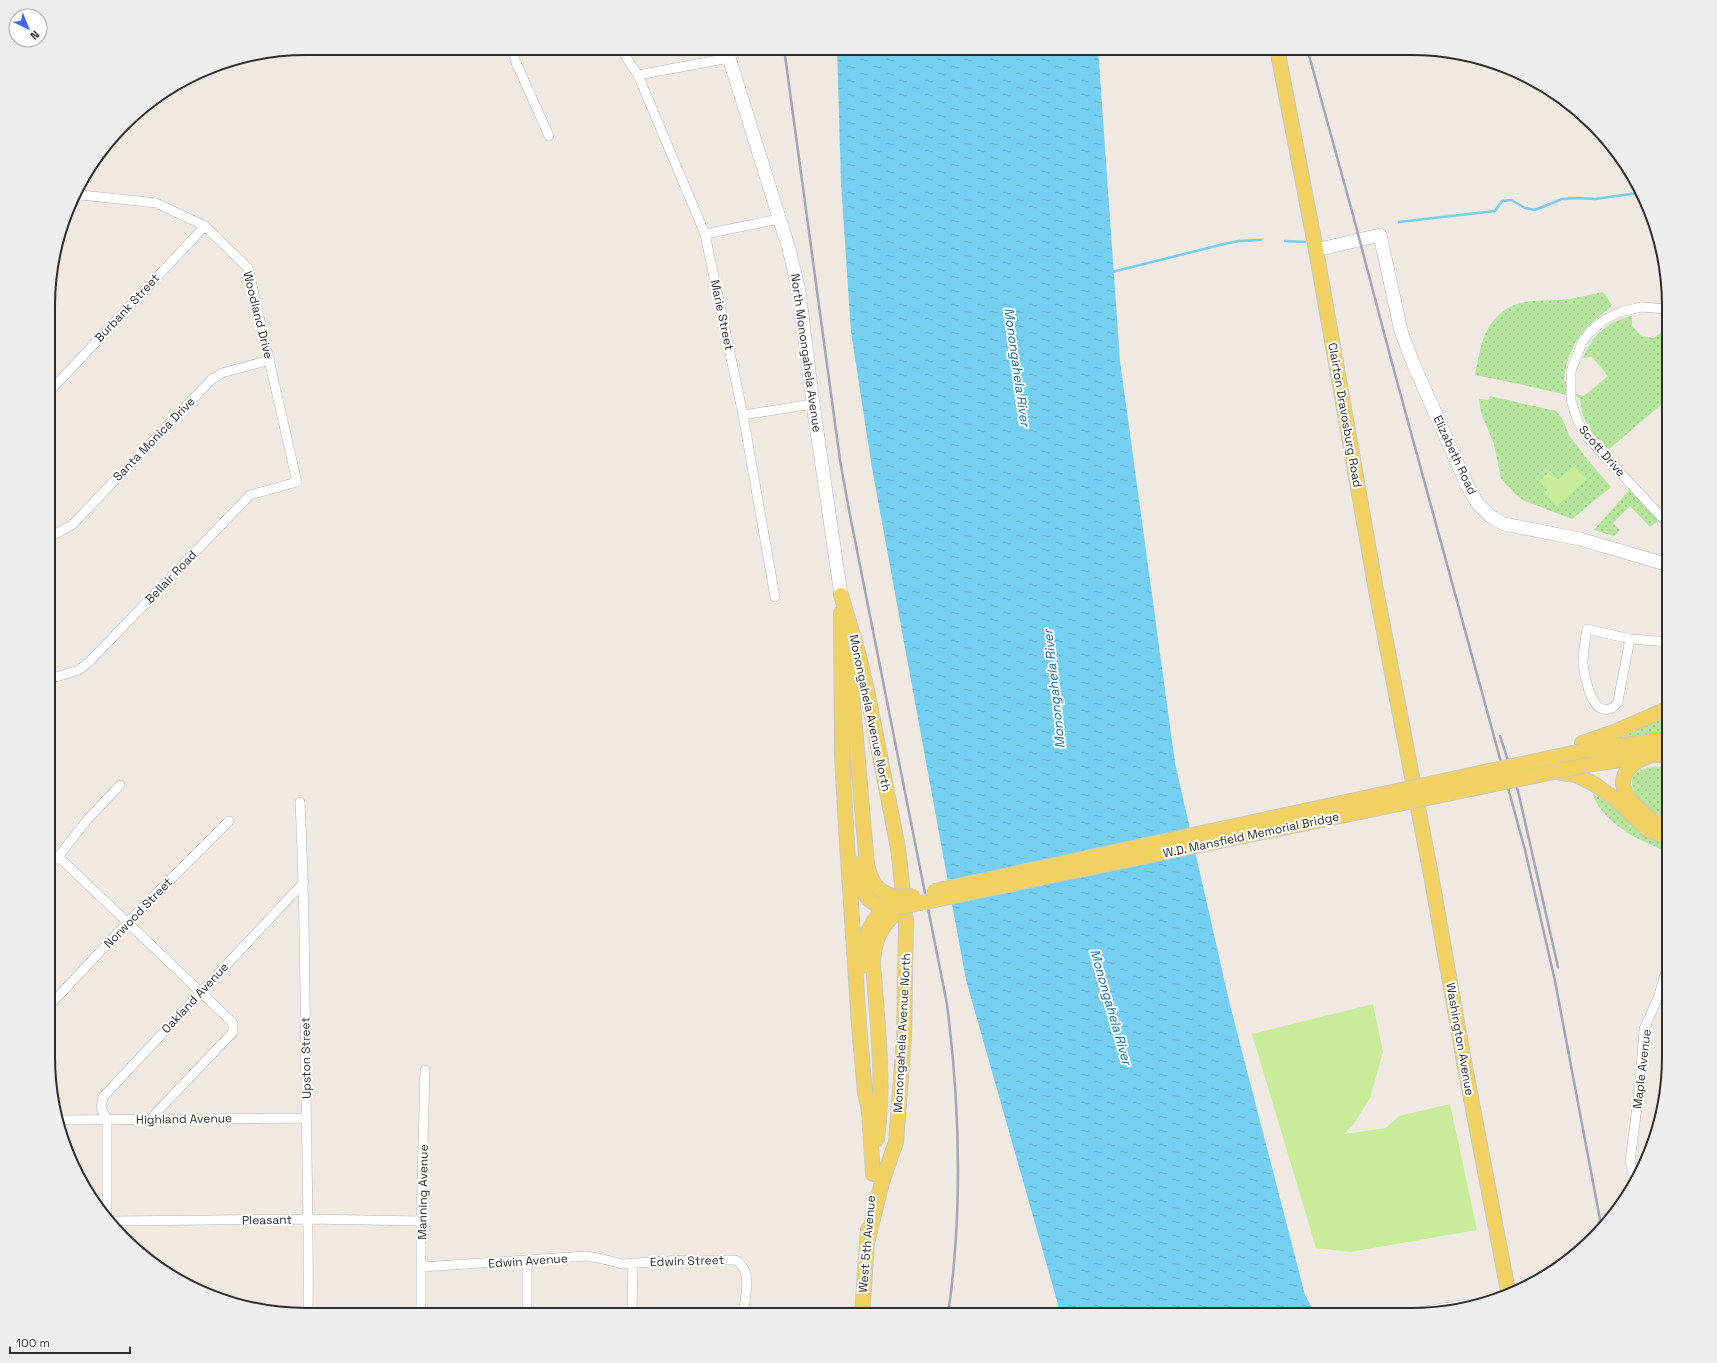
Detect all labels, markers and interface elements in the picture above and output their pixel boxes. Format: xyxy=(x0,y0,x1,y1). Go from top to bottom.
north arrow xyxy=(8,8,48,48)
text: N xyxy=(27,28,42,43)
street label: Burbank Street xyxy=(91,270,163,346)
street label: Woodland Drive xyxy=(239,270,277,360)
street label: North Monongahela Avenue xyxy=(787,273,825,433)
street label: Marie Street xyxy=(707,278,737,352)
water label: Monongahela River xyxy=(1000,307,1034,429)
street label: Clairton Dravosburg Road xyxy=(1324,341,1366,489)
street label: Santa Monica Drive xyxy=(110,394,198,484)
street label: Elizabeth Road xyxy=(1430,413,1480,497)
street label: Scott Drive xyxy=(1575,422,1629,480)
street label: Bellair Road xyxy=(142,547,200,607)
water label: Monongahela River xyxy=(1039,627,1069,749)
street label: Monongahela Avenue North xyxy=(846,633,894,793)
street label: W.D. Mansfield Memorial Bridge xyxy=(1161,809,1341,861)
street label: Norwood Street xyxy=(100,874,176,952)
water label: Monongahela River xyxy=(1086,947,1136,1069)
street label: Monongahela Avenue North xyxy=(890,953,914,1113)
street label: Oakland Avenue xyxy=(158,959,232,1037)
street label: Washington Avenue xyxy=(1442,981,1478,1097)
street label: Upston Street xyxy=(297,1017,315,1099)
street label: Maple Avenue xyxy=(1629,1028,1655,1110)
street label: Highland Avenue xyxy=(136,1110,232,1128)
street label: Manning Avenue xyxy=(414,1144,432,1240)
street label: West 5th Avenue xyxy=(855,1195,879,1293)
street label: Pleasant xyxy=(242,1212,292,1228)
street label: Edwin Avenue xyxy=(488,1250,568,1272)
street label: Edwin Street xyxy=(650,1252,724,1270)
scale bar xyxy=(10,1329,130,1355)
text: 100 m xyxy=(16,1335,50,1351)

